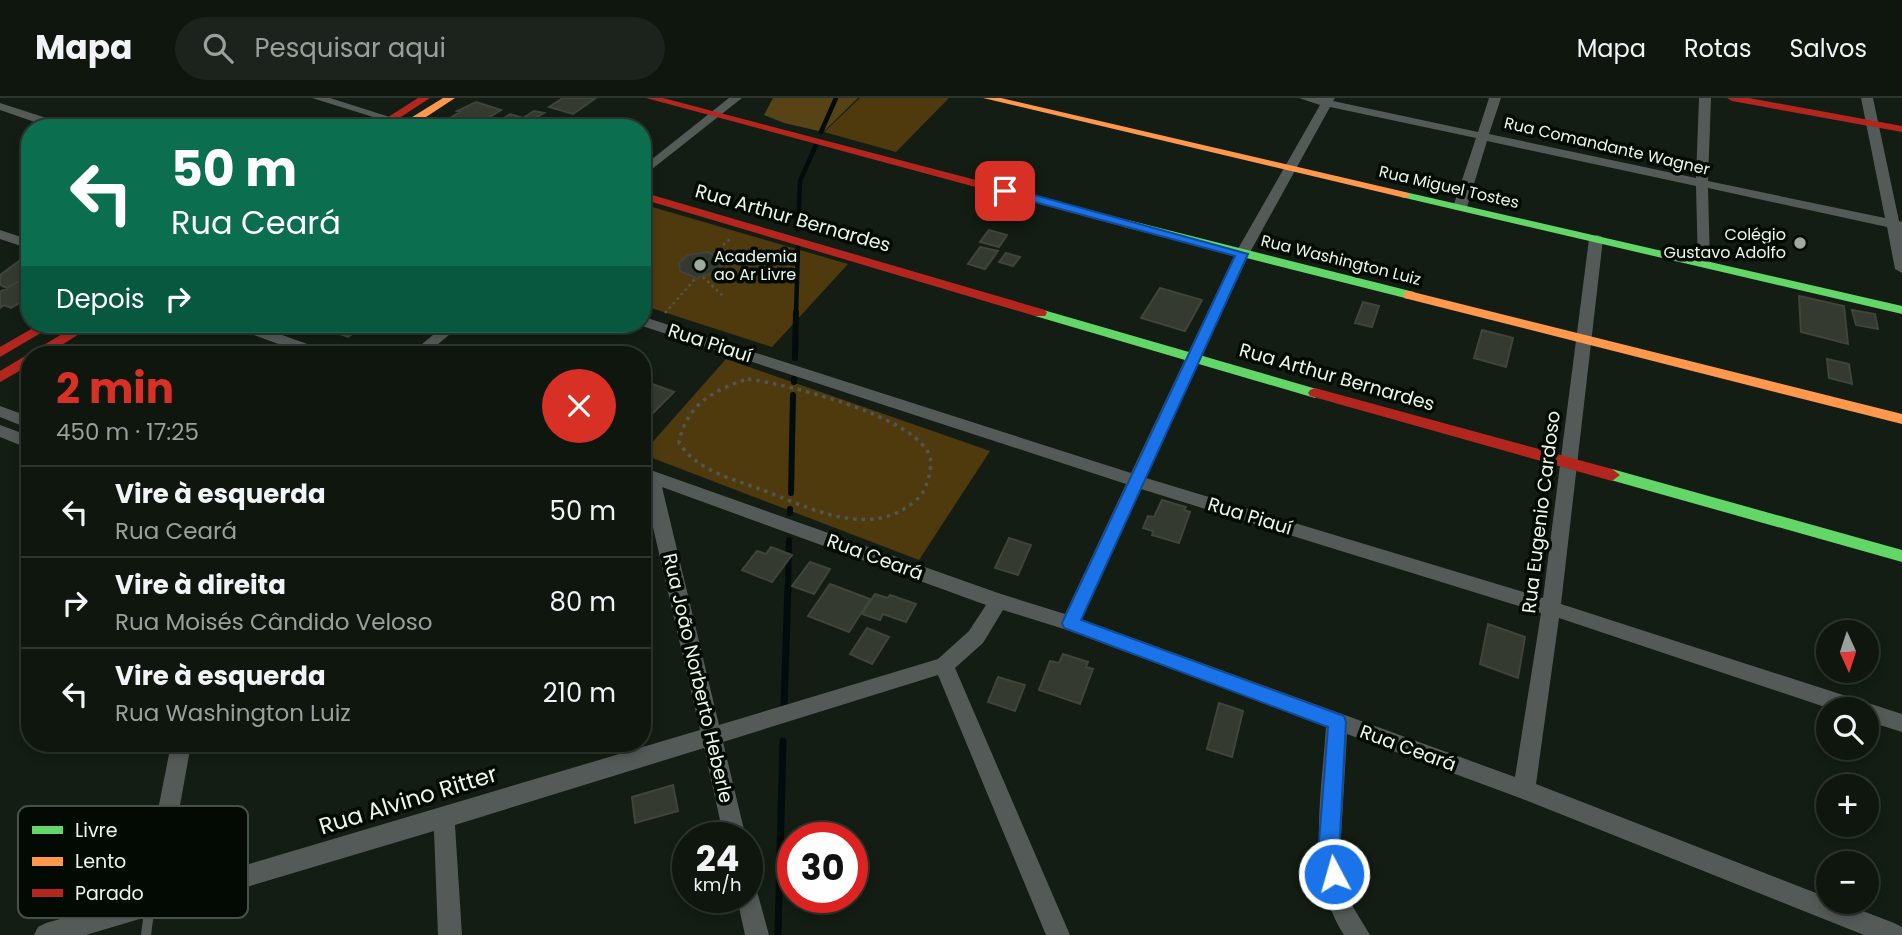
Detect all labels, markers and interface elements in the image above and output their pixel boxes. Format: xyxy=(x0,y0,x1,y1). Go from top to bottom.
search box xyxy=(175,17,665,80)
text: Mapa xyxy=(35,24,133,71)
icon: search xyxy=(199,29,237,67)
text: Pesquisar aqui xyxy=(255,30,446,66)
text: Mapa xyxy=(1577,32,1646,65)
text: Rotas xyxy=(1684,32,1751,65)
text: Salvos xyxy=(1789,32,1867,65)
street label: Rua Comandante Wagner xyxy=(1502,111,1712,181)
text: 50 m xyxy=(171,135,297,203)
icon: left xyxy=(56,147,147,238)
street label: Rua Miguel Tostes xyxy=(1377,160,1521,214)
pin xyxy=(975,161,1035,221)
icon: arrive xyxy=(986,172,1024,210)
street label: Rua Arthur Bernardes xyxy=(692,177,894,259)
text: Rua Ceará xyxy=(171,200,341,245)
place label: Colégio Gustavo Adolfo xyxy=(1664,223,1786,264)
street label: Rua Washington Luiz xyxy=(1259,229,1423,291)
marker: Colégio Gustavo Adolfo xyxy=(1792,235,1808,251)
place label: Academia ao Ar Livre xyxy=(714,245,797,286)
marker: Academia ao Ar Livre xyxy=(692,257,708,273)
icon: right xyxy=(159,280,197,318)
text: Depois xyxy=(56,281,145,317)
street label: Rua Piauí xyxy=(664,317,756,369)
street label: Rua Arthur Bernardes xyxy=(1236,336,1438,418)
text: 2 min xyxy=(56,359,174,418)
button: close xyxy=(542,369,616,443)
street label: Rua Eugenio Cardoso xyxy=(1515,409,1567,615)
text: 450 m · 17:25 xyxy=(56,416,199,448)
text: Vire à esquerda xyxy=(115,476,326,512)
street label: Rua Piauí xyxy=(1204,490,1296,542)
icon: left xyxy=(56,493,94,531)
text: 50 m xyxy=(550,493,616,529)
text: Rua Ceará xyxy=(115,515,237,547)
street label: Rua Ceará xyxy=(823,527,927,587)
street label: Rua João Norberto Heberle xyxy=(656,550,740,806)
text: Vire à direita xyxy=(115,567,286,603)
icon: right xyxy=(56,584,94,622)
text: 80 m xyxy=(550,584,616,620)
text: Rua Moisés Cândido Veloso xyxy=(115,606,433,638)
north arrow xyxy=(1816,620,1880,682)
map controls xyxy=(1816,620,1879,914)
text: Vire à esquerda xyxy=(115,658,326,694)
icon: left xyxy=(56,675,94,713)
text: 210 m xyxy=(543,675,616,711)
text: Rua Washington Luiz xyxy=(115,697,351,729)
button: search xyxy=(1816,697,1879,760)
street label: Rua Ceará xyxy=(1356,718,1460,778)
street label: Rua Alvino Ritter xyxy=(315,758,501,842)
button: + xyxy=(1816,774,1879,837)
legend xyxy=(18,806,248,918)
text: Livre xyxy=(75,817,117,844)
speed limit sign: 30 xyxy=(777,822,868,913)
text: 24 xyxy=(696,834,739,883)
position arrow xyxy=(1297,837,1371,911)
text: Lento xyxy=(75,848,126,875)
button: − xyxy=(1816,851,1879,914)
text: km/h xyxy=(694,872,741,897)
text: Parado xyxy=(75,880,144,907)

